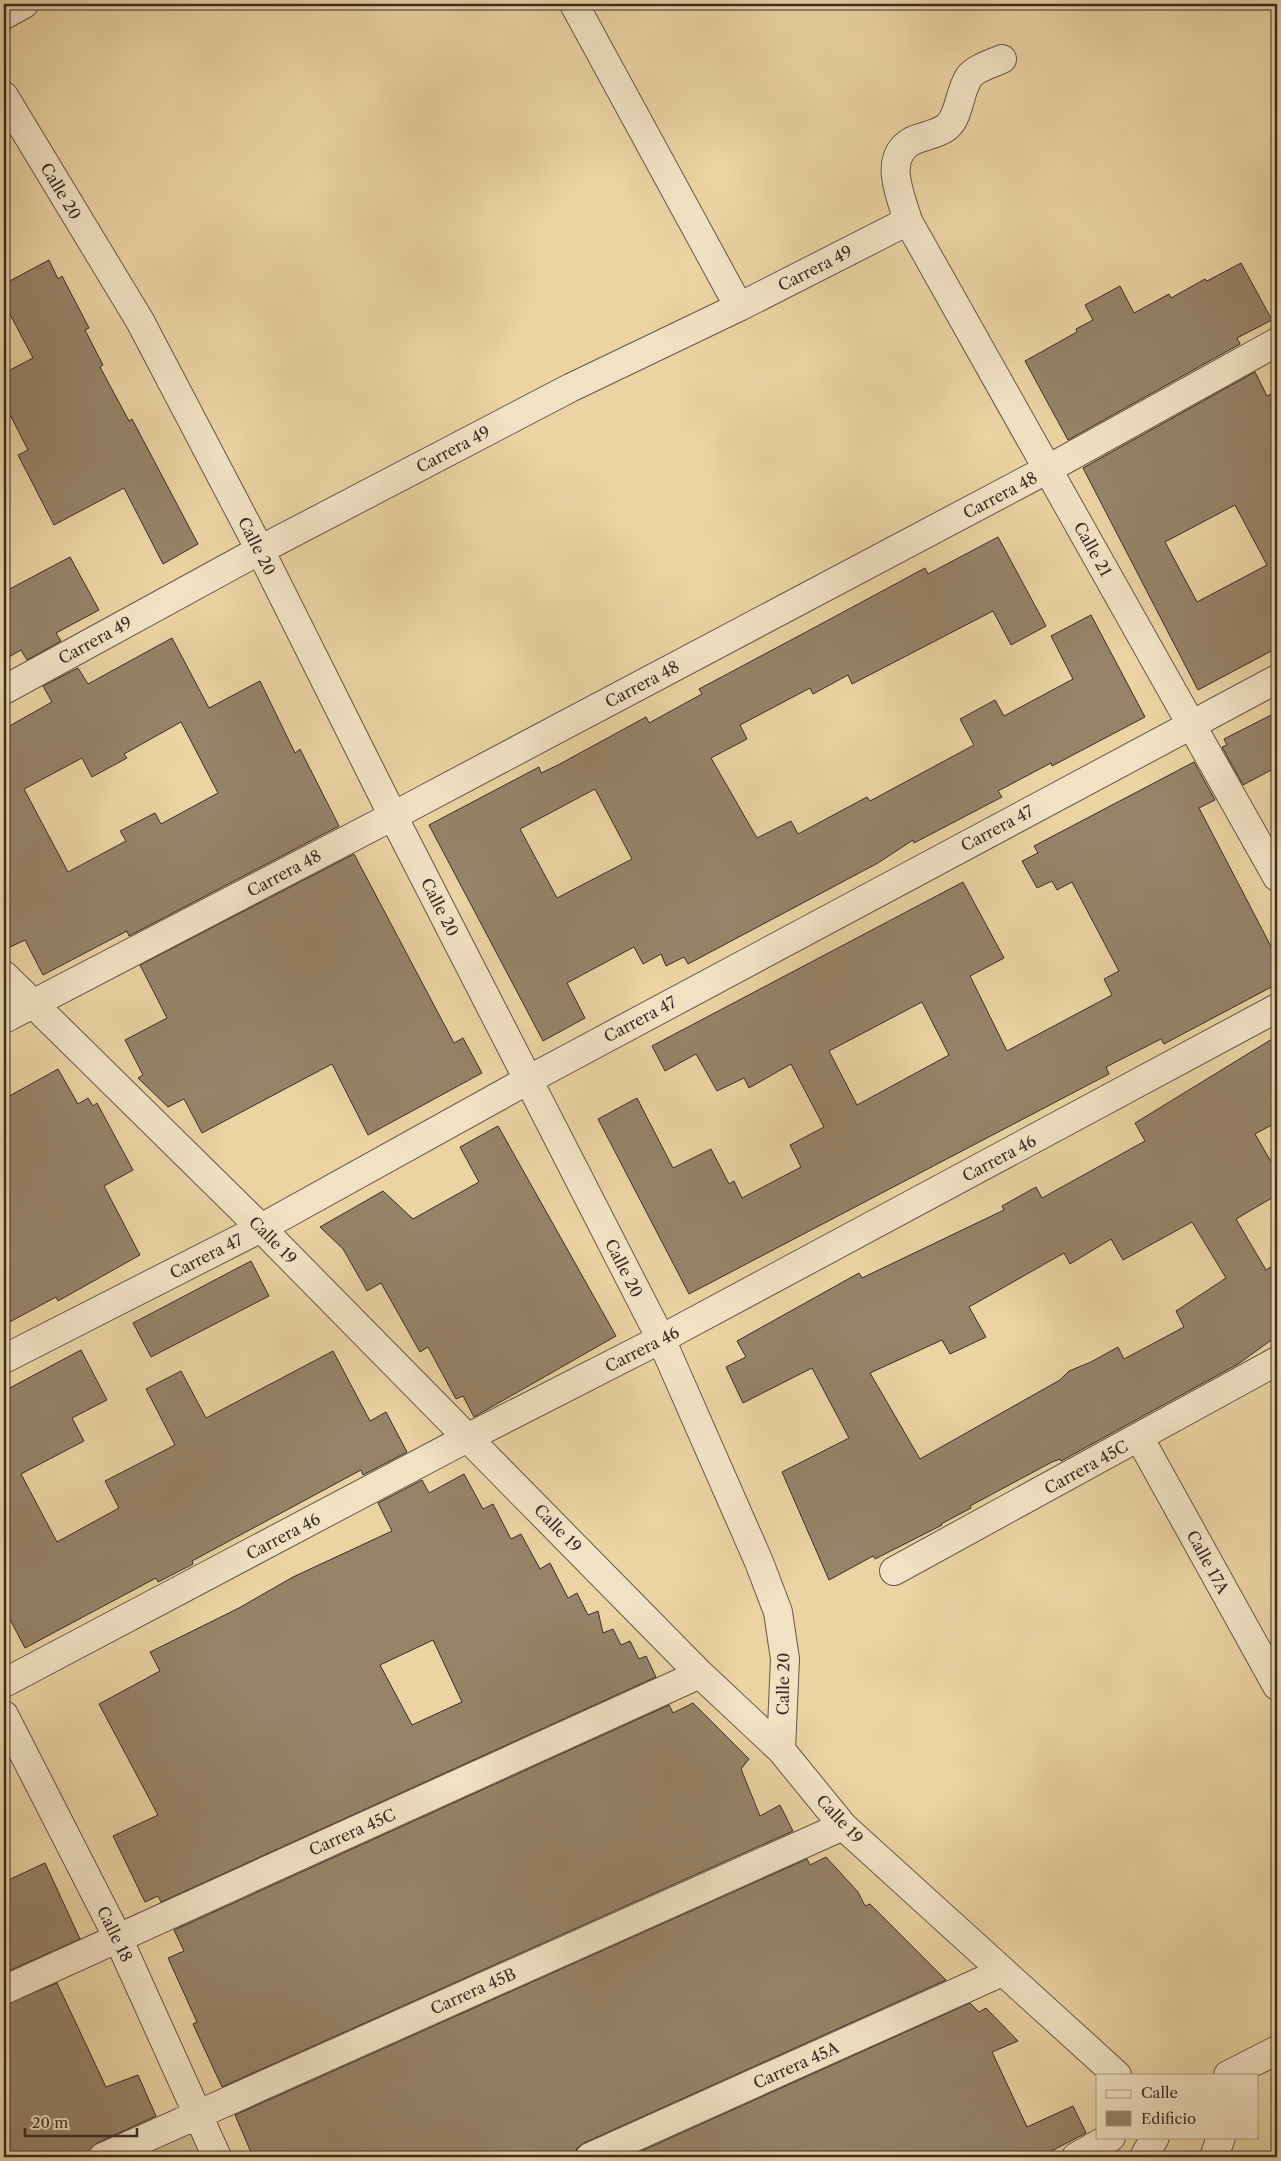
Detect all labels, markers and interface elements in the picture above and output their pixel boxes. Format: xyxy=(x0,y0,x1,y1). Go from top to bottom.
street label: Calle 20 xyxy=(36,159,86,223)
street label: Carrera 49 xyxy=(774,241,856,295)
street label: Carrera 49 xyxy=(413,421,493,477)
street label: Carrera 48 xyxy=(960,467,1040,523)
street label: Calle 20 xyxy=(234,513,280,579)
street label: Calle 21 xyxy=(1070,518,1116,580)
street label: Carrera 49 xyxy=(55,612,135,668)
street label: Carrera 48 xyxy=(602,656,682,712)
street label: Carrera 47 xyxy=(957,801,1037,855)
street label: Carrera 48 xyxy=(244,845,324,901)
street label: Calle 20 xyxy=(417,874,463,940)
street label: Carrera 47 xyxy=(600,992,680,1046)
street label: Carrera 46 xyxy=(959,1130,1039,1186)
street label: Calle 19 xyxy=(245,1212,301,1268)
street label: Carrera 47 xyxy=(166,1229,246,1283)
street label: Calle 20 xyxy=(601,1235,647,1301)
street label: Carrera 46 xyxy=(601,1322,683,1376)
street label: Carrera 45C xyxy=(1041,1436,1131,1498)
street label: Calle 19 xyxy=(530,1500,586,1556)
street label: Carrera 46 xyxy=(243,1508,323,1564)
street label: Calle 17A xyxy=(1182,1527,1234,1598)
street label: Calle 20 xyxy=(772,1652,794,1716)
street label: Calle 19 xyxy=(812,1790,868,1848)
street label: Carrera 45C xyxy=(306,1804,398,1860)
street label: Calle 18 xyxy=(93,1903,137,1965)
street label: Carrera 45B xyxy=(427,1963,519,2019)
street label: Carrera 45A xyxy=(750,2037,843,2093)
legend xyxy=(1096,2074,1258,2138)
text: Calle xyxy=(1141,2083,1178,2102)
scale bar xyxy=(25,2106,138,2138)
text: Edificio xyxy=(1141,2109,1196,2128)
text: 20 m xyxy=(32,2113,68,2132)

